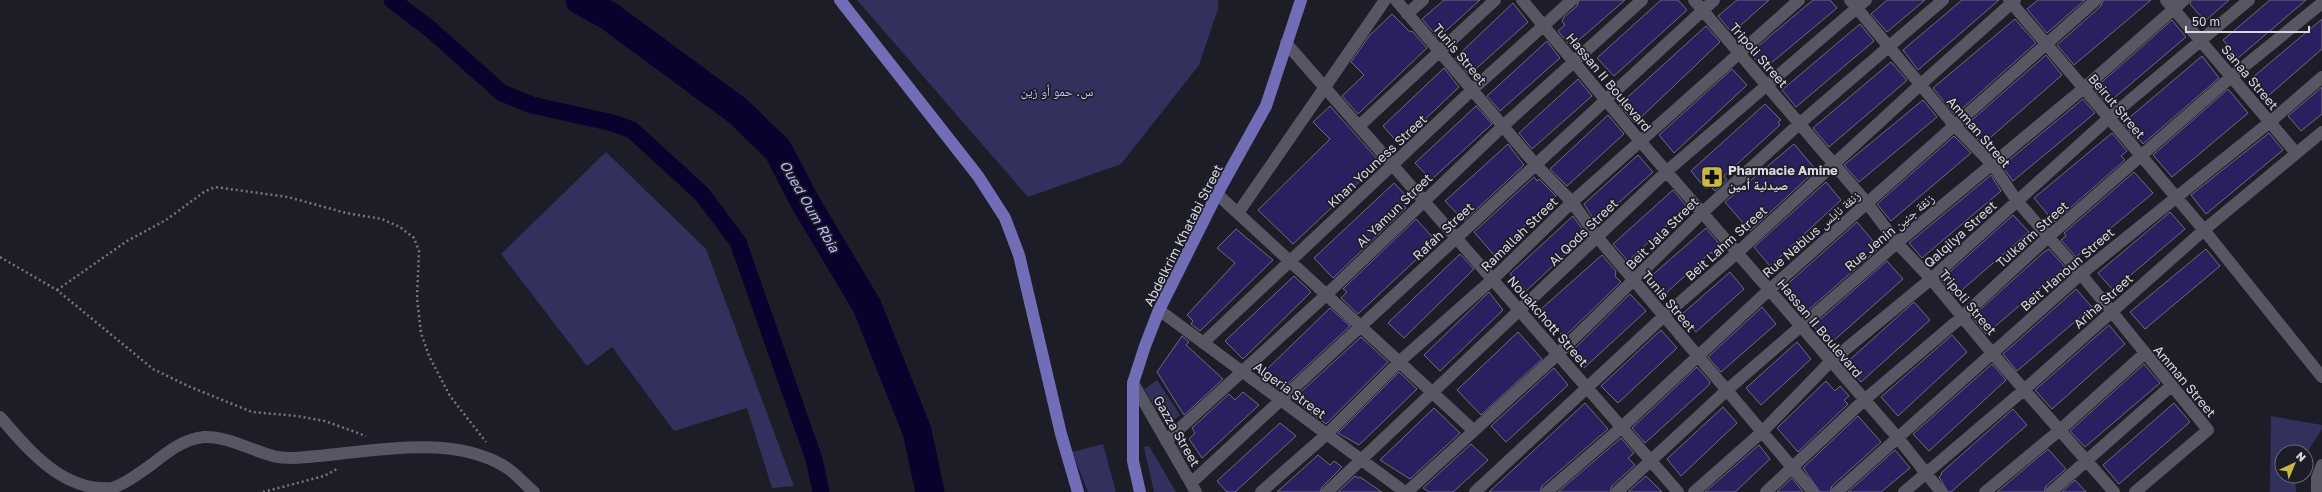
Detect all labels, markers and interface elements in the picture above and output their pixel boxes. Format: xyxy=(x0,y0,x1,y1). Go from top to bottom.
scale bar xyxy=(2186,8,2309,34)
text: 50 m xyxy=(2192,14,2220,29)
street label: Tripoli Street xyxy=(1727,19,1791,91)
street label: Tunis Street xyxy=(1430,20,1490,88)
street label: Hassan II Boulevard xyxy=(1563,29,1655,135)
street label: Sanaa Street xyxy=(2218,41,2282,113)
street label: Beirut Street xyxy=(2085,70,2149,142)
park label: س. حمو أو زين xyxy=(1021,83,1093,100)
street label: Amman Street xyxy=(1944,93,2014,171)
street label: Khan Youness Street xyxy=(1324,111,1430,211)
water label: Oued Oum Rbia xyxy=(777,157,844,256)
street label: Abdelkrim Khatabi Street xyxy=(1140,161,1226,309)
place label: Pharmacie Amine صيدلية أمين xyxy=(1728,162,1838,194)
pharmacy icon: Pharmacie Amine صيدلية أمين xyxy=(1699,164,1725,190)
street label: Al Yamun Street xyxy=(1353,170,1435,250)
street label: Rue Nablus زنقة نابلس xyxy=(1759,187,1864,282)
street label: Rue Jenin زنقة جنين xyxy=(1841,190,1938,275)
street label: Ramallah Street xyxy=(1477,193,1561,275)
street label: Beit Jala Street xyxy=(1622,193,1702,273)
street label: Al Qods Street xyxy=(1545,195,1621,269)
street label: Qalqilya Street xyxy=(1920,197,2000,271)
street label: Tulkarm Street xyxy=(1993,197,2071,271)
street label: Rafah Street xyxy=(1409,199,1477,263)
street label: Beit Lahm Street xyxy=(1682,202,1770,284)
street label: Beit Hanoun Street xyxy=(2017,224,2117,314)
street label: Tripoli Street xyxy=(1936,266,2000,338)
street label: Tunis Street xyxy=(1639,267,1699,335)
street label: Ariha Street xyxy=(2070,270,2136,332)
street label: Nouakchott Street xyxy=(1504,272,1592,370)
street label: Hassan II Boulevard xyxy=(1774,275,1866,381)
street label: Amman Street xyxy=(2150,342,2220,420)
street label: Algeria Street xyxy=(1251,358,1329,422)
street label: Gazza Street xyxy=(1150,393,1204,469)
north arrow xyxy=(2274,444,2314,484)
text: N xyxy=(2294,449,2309,464)

